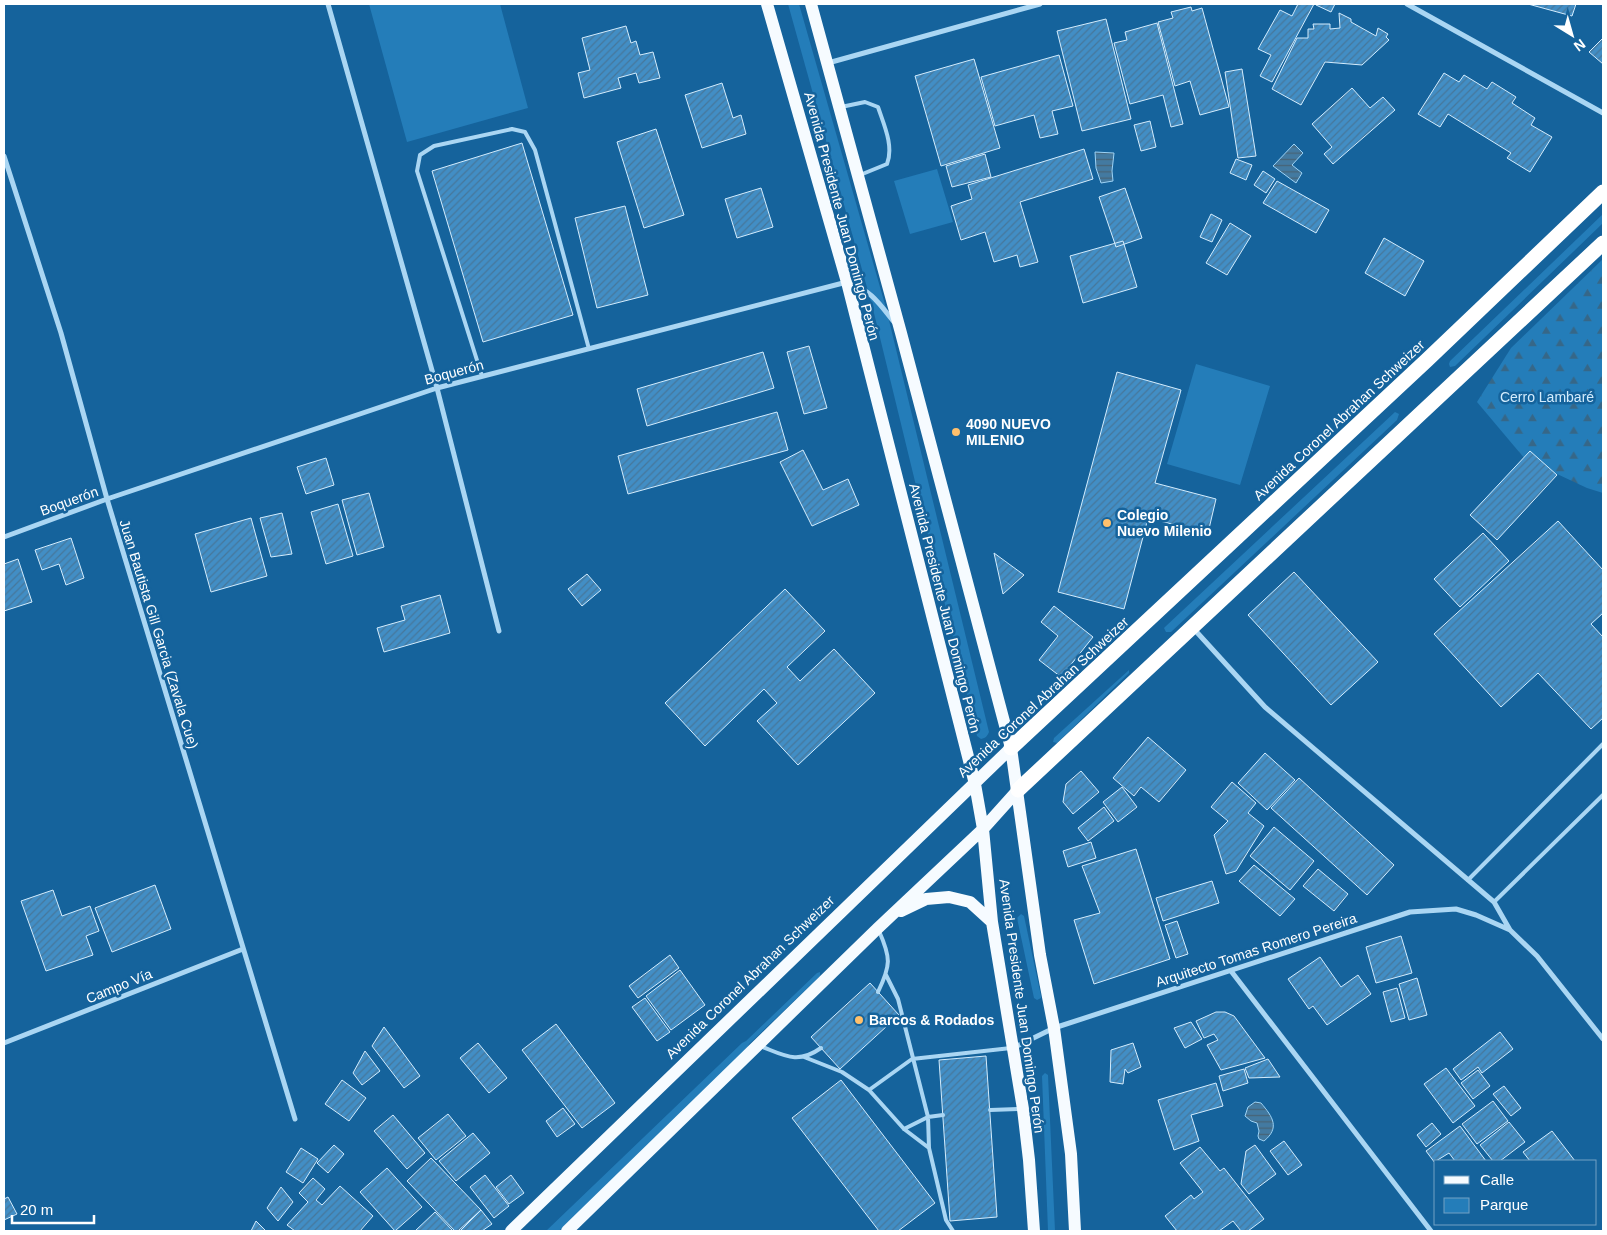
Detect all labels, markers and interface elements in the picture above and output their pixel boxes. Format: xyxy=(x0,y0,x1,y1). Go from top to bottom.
north arrow xyxy=(1547,10,1597,60)
text: N xyxy=(1571,36,1589,55)
street label: Avenida Presidente Juan Domingo Perón xyxy=(801,90,883,342)
street label: Avenida Coronel Abrahan Schweizer xyxy=(1250,336,1428,504)
street label: Boquerón xyxy=(423,356,485,388)
park label: Cerro Lambaré xyxy=(1500,389,1594,405)
place label: 4090 NUEVO MILENIO xyxy=(966,416,1051,448)
marker: 4090 NUEVO MILENIO xyxy=(950,426,962,438)
street label: Avenida Presidente Juan Domingo Perón xyxy=(906,482,984,734)
street label: Boquerón xyxy=(38,483,100,519)
place label: Colegio Nuevo Milenio xyxy=(1117,507,1212,539)
street label: Juan Bautista Gill Garcia (Zavala Cue) xyxy=(116,517,202,751)
marker: Colegio Nuevo Milenio xyxy=(1101,517,1113,529)
street label: Avenida Coronel Abrahan Schweizer xyxy=(954,613,1132,781)
street label: Avenida Presidente Juan Domingo Perón xyxy=(996,878,1048,1134)
street label: Avenida Coronel Abrahan Schweizer xyxy=(663,892,838,1062)
street label: Arquitecto Tomas Romero Pereira xyxy=(1153,910,1359,990)
street label: Campo Vía xyxy=(84,965,155,1007)
place label: Barcos & Rodados xyxy=(869,1012,994,1028)
marker: Barcos & Rodados xyxy=(853,1014,865,1026)
legend xyxy=(1434,1160,1597,1225)
text: Calle xyxy=(1480,1171,1514,1188)
scale bar xyxy=(12,1192,95,1224)
text: Parque xyxy=(1480,1196,1528,1213)
text: 20 m xyxy=(20,1201,53,1218)

